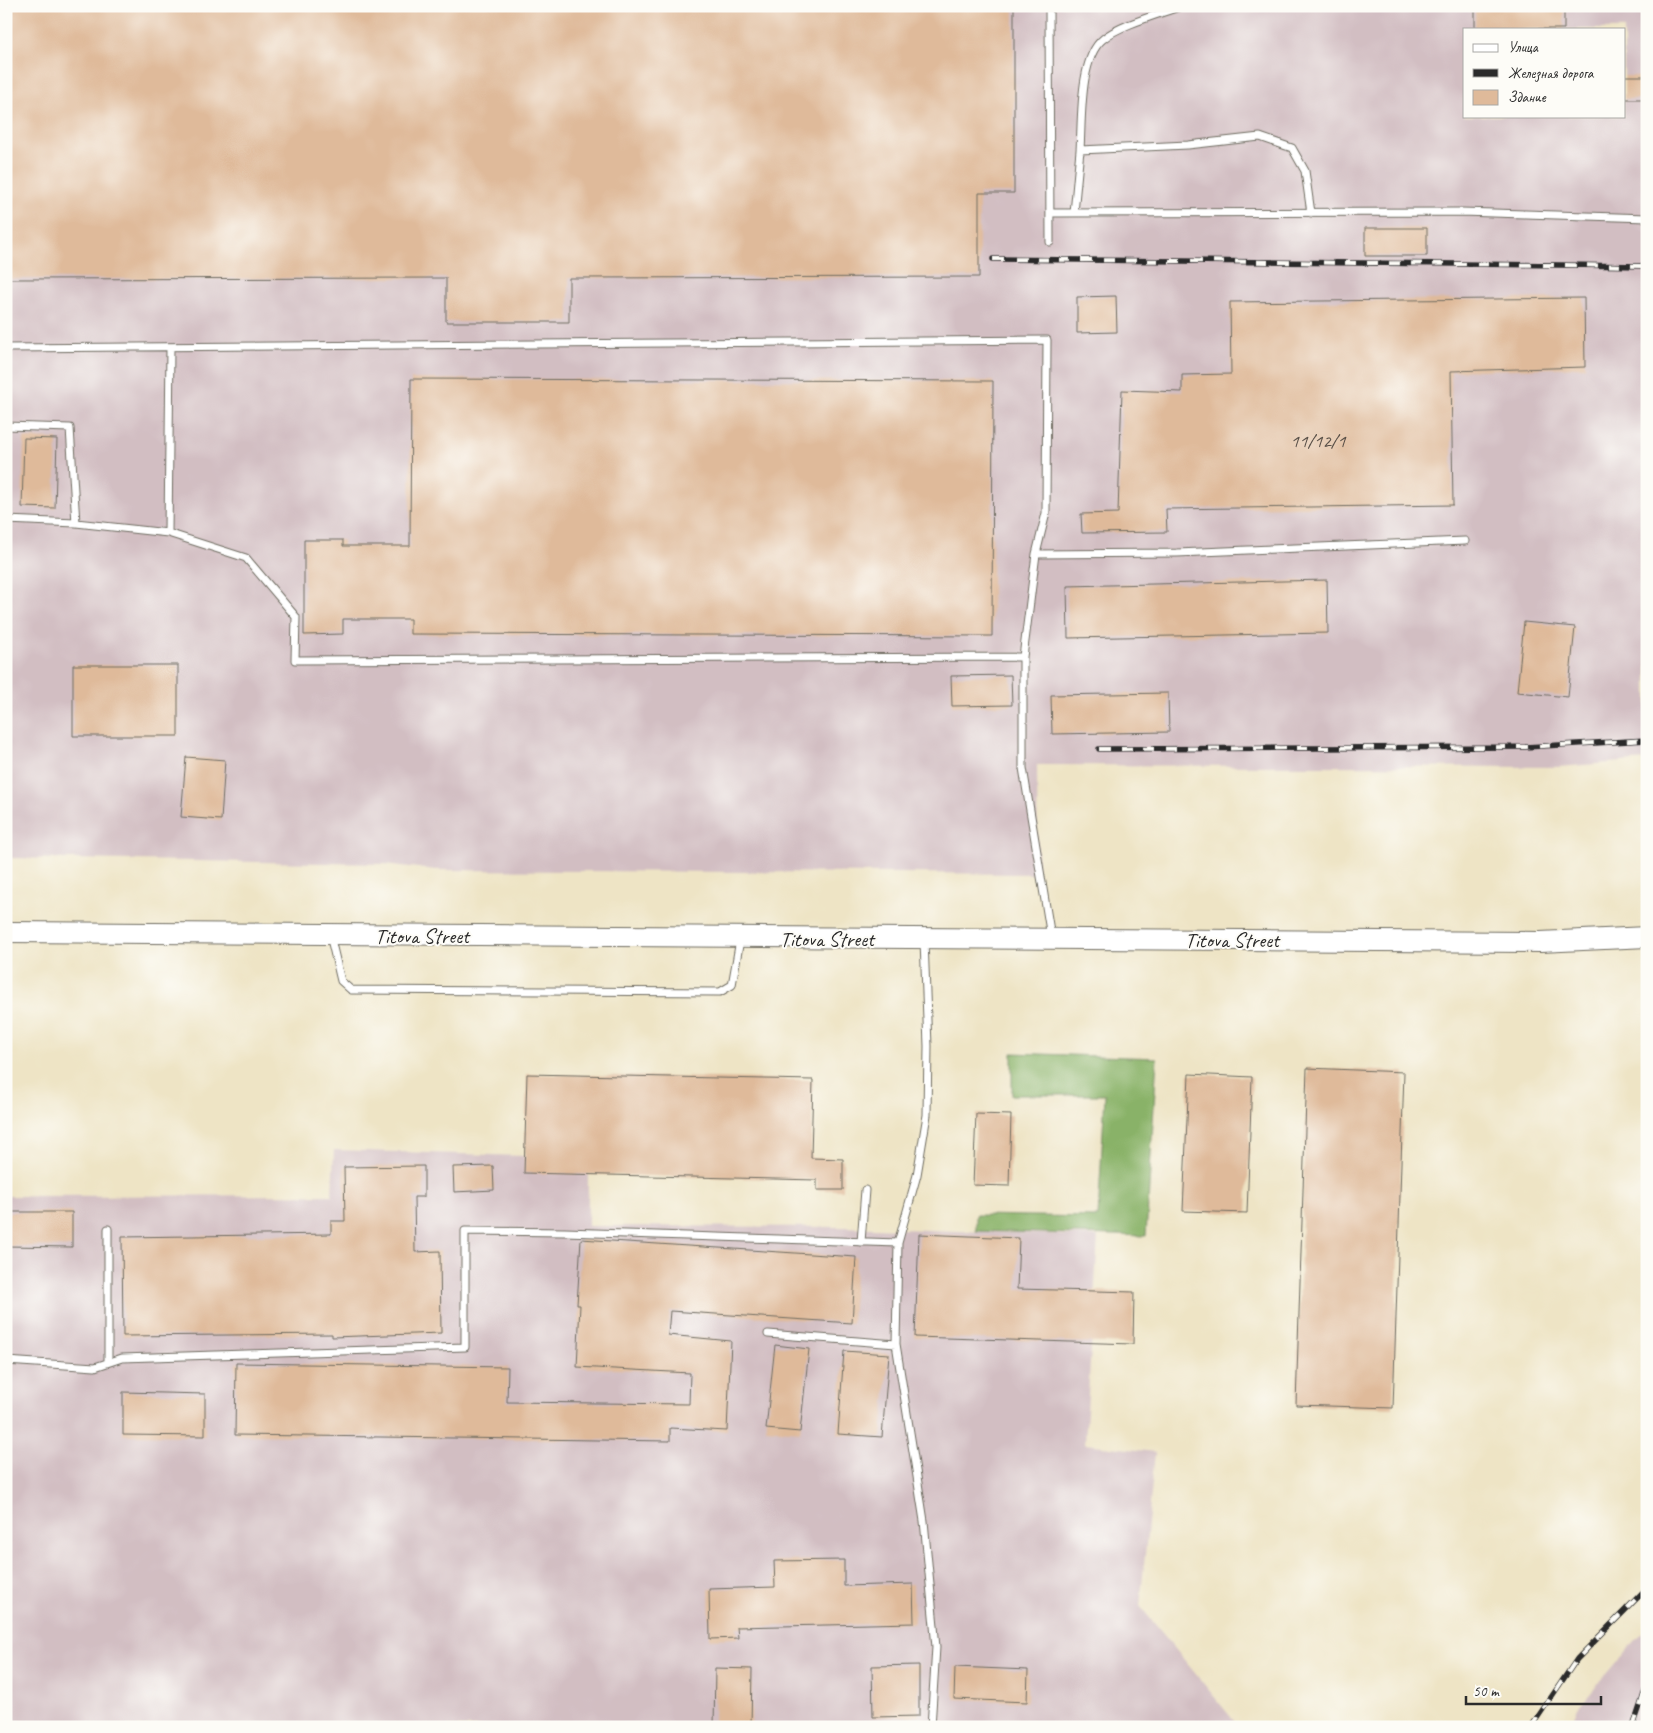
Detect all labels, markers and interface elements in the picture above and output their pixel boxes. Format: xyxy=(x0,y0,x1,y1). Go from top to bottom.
legend xyxy=(1463,28,1626,118)
text: Улица xyxy=(1508,38,1539,57)
text: Железная дорога xyxy=(1508,64,1595,83)
text: Здание xyxy=(1508,88,1547,107)
house number: 11/12/1 xyxy=(1290,429,1347,453)
street label: Titova Street xyxy=(375,923,471,949)
street label: Titova Street xyxy=(780,926,876,952)
street label: Titova Street xyxy=(1185,927,1281,953)
scale bar xyxy=(1466,1673,1600,1705)
text: 50 m xyxy=(1473,1682,1500,1701)

